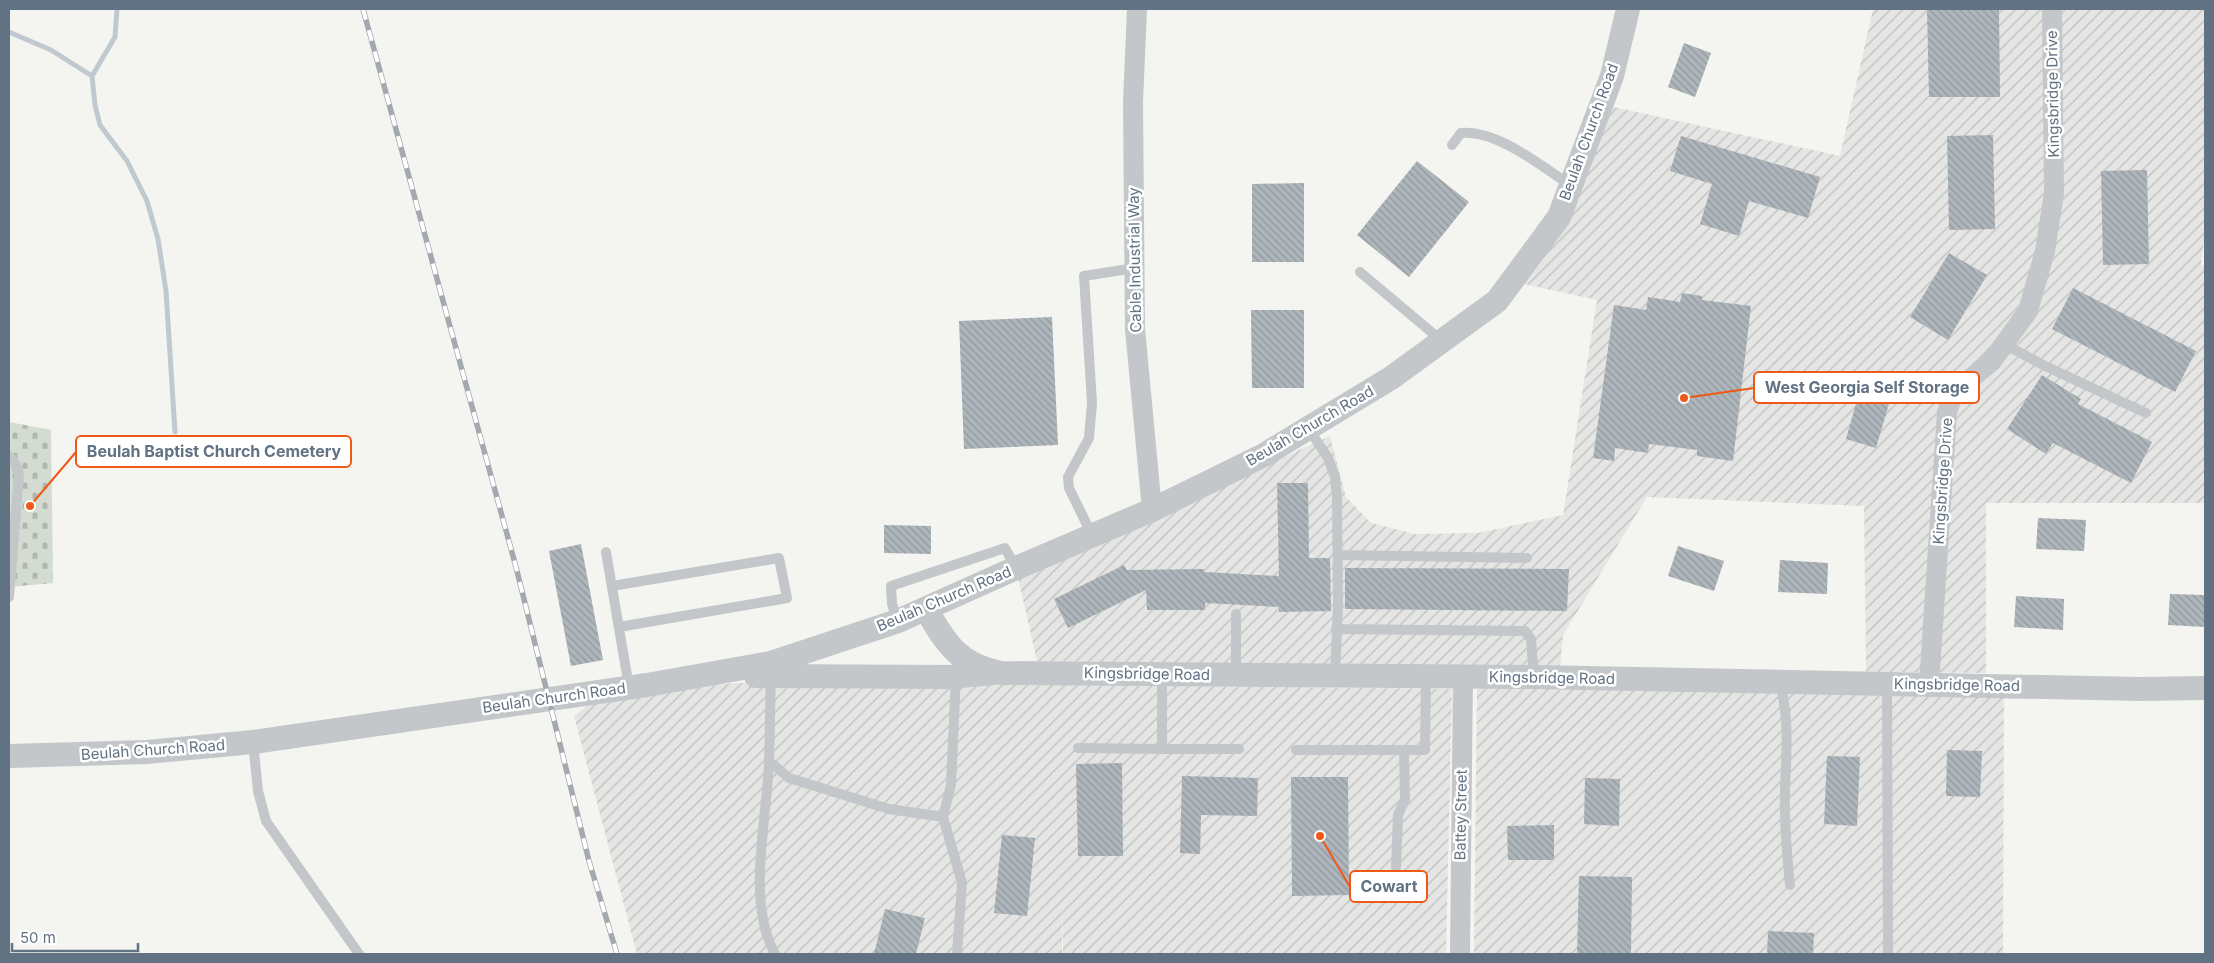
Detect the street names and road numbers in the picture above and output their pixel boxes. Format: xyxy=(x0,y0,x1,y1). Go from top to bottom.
street label: Kingsbridge Drive xyxy=(2042,30,2063,158)
street label: Beulah Church Road xyxy=(1555,61,1622,203)
street label: Cable Industrial Way xyxy=(1124,187,1145,333)
street label: Beulah Church Road xyxy=(1242,381,1377,470)
street label: Kingsbridge Drive xyxy=(1929,417,1956,545)
street label: Beulah Church Road xyxy=(874,562,1014,636)
street label: Kingsbridge Road xyxy=(1084,663,1210,684)
street label: Kingsbridge Road xyxy=(1489,667,1615,688)
street label: Kingsbridge Road xyxy=(1894,674,2020,695)
street label: Beulah Church Road xyxy=(481,678,627,717)
street label: Beulah Church Road xyxy=(80,735,226,764)
street label: Battey Street xyxy=(1450,769,1471,861)

